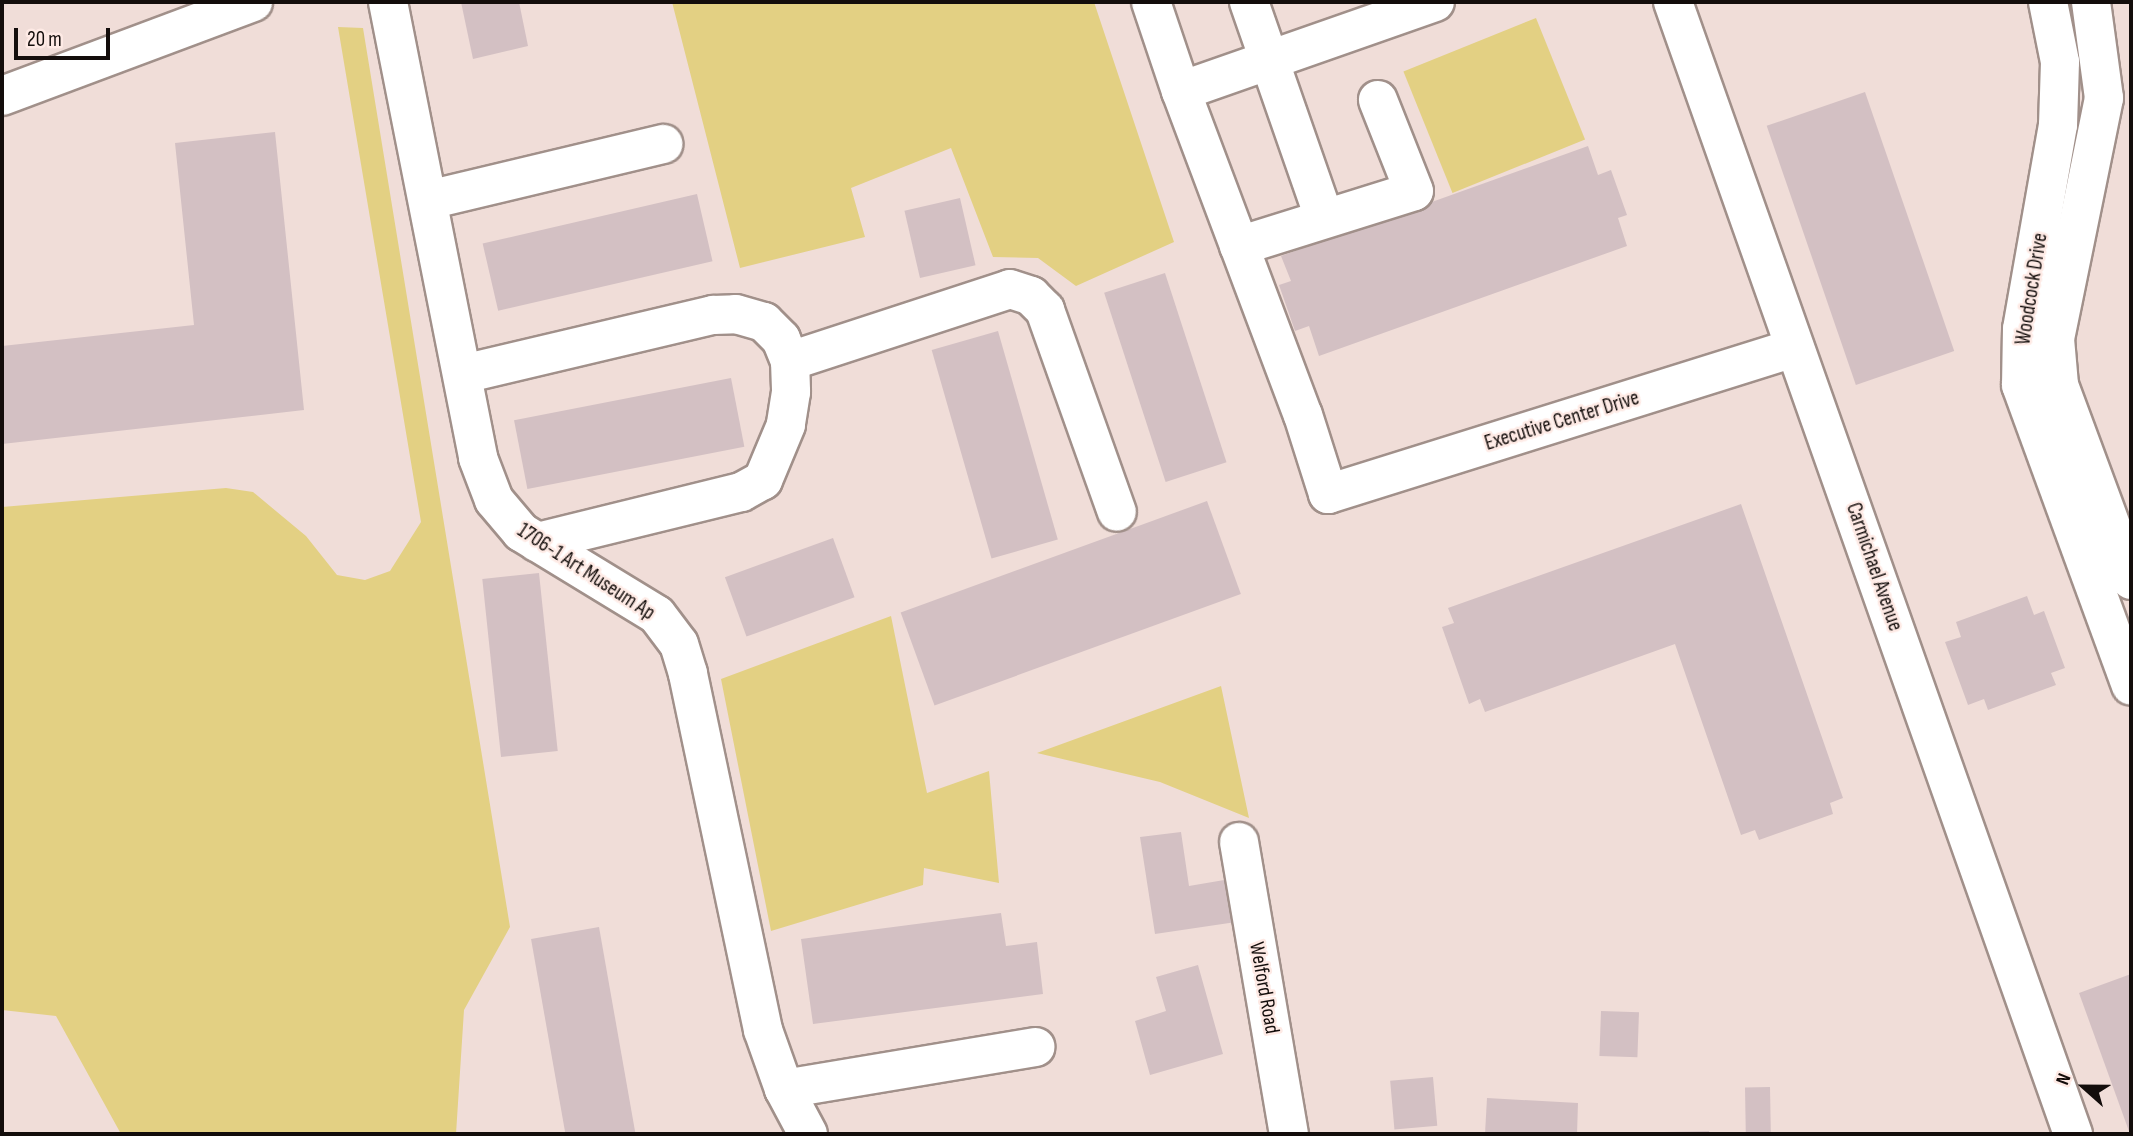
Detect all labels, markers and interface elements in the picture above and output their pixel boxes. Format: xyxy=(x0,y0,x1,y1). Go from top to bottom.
scale bar xyxy=(18,14,114,58)
text: 20 m xyxy=(27,27,62,52)
street label: Woodcock Drive xyxy=(2011,231,2053,347)
street label: Executive Center Drive xyxy=(1482,386,1642,456)
street label: Carmichael Avenue xyxy=(1840,500,1908,634)
street label: 1706-1 Art Museum Ap xyxy=(512,518,660,626)
street label: Welford Road xyxy=(1244,940,1284,1036)
north arrow xyxy=(2049,1052,2119,1122)
text: N xyxy=(2051,1070,2076,1088)

